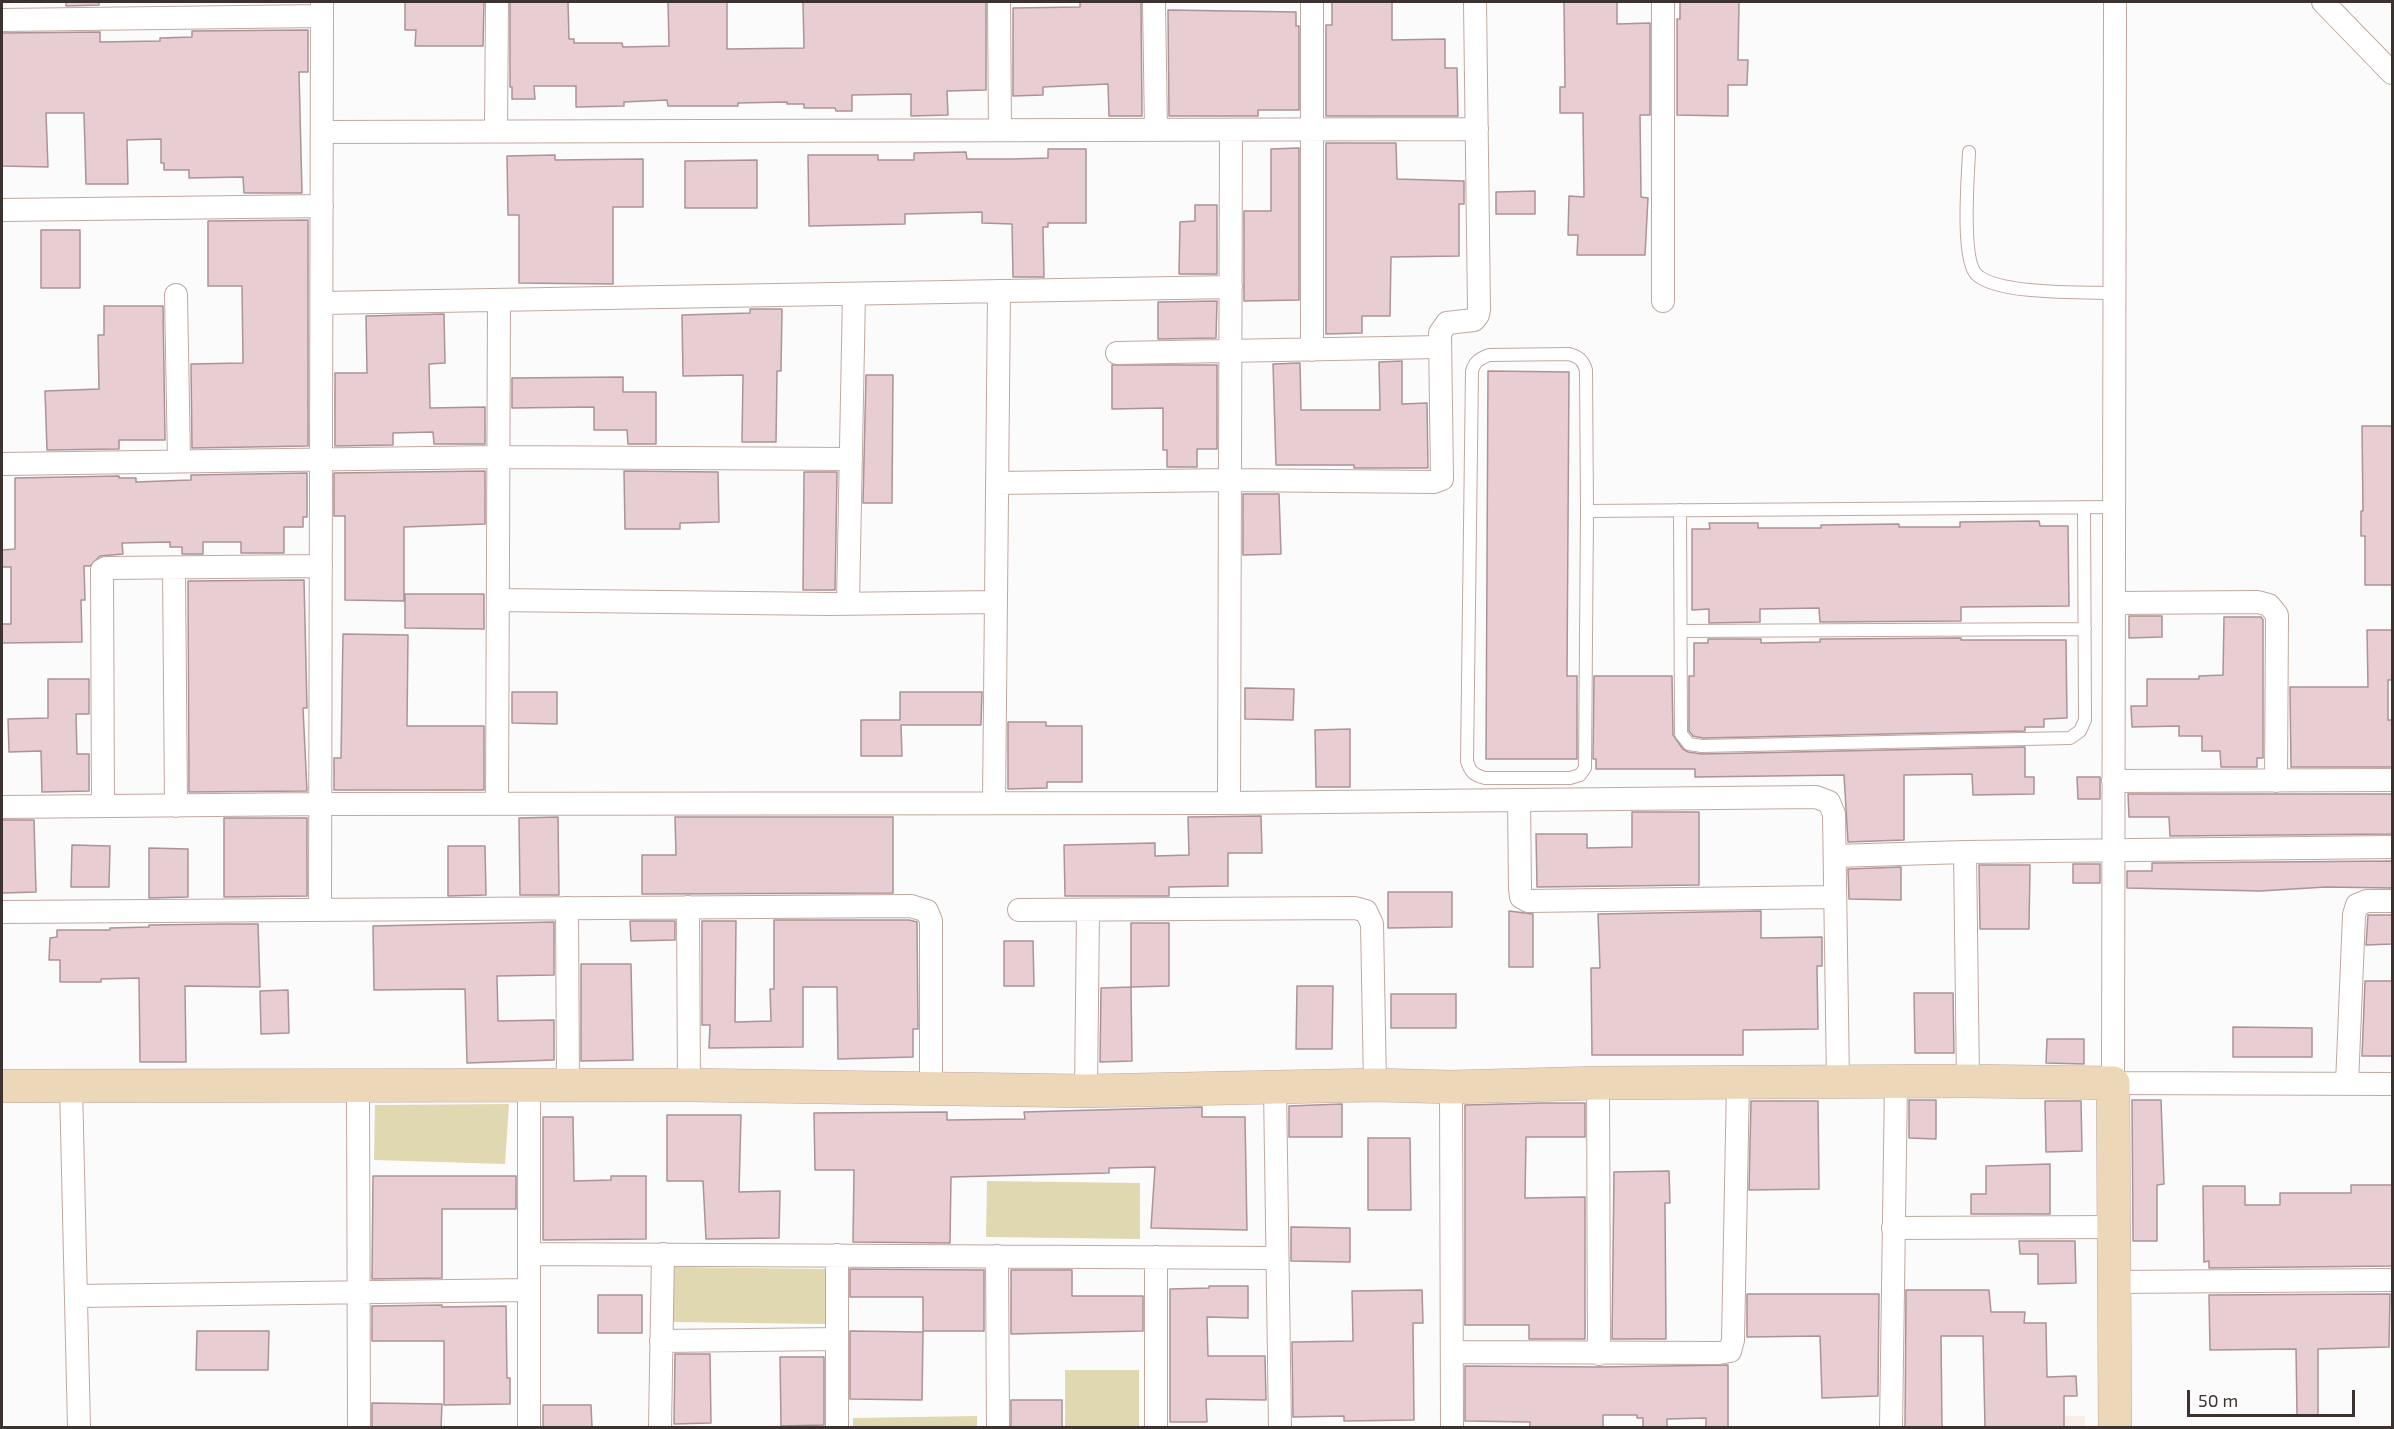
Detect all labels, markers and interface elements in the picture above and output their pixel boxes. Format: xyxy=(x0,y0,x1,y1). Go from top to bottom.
scale bar xyxy=(2190,1378,2358,1416)
text: 50 m xyxy=(2198,1389,2238,1411)

